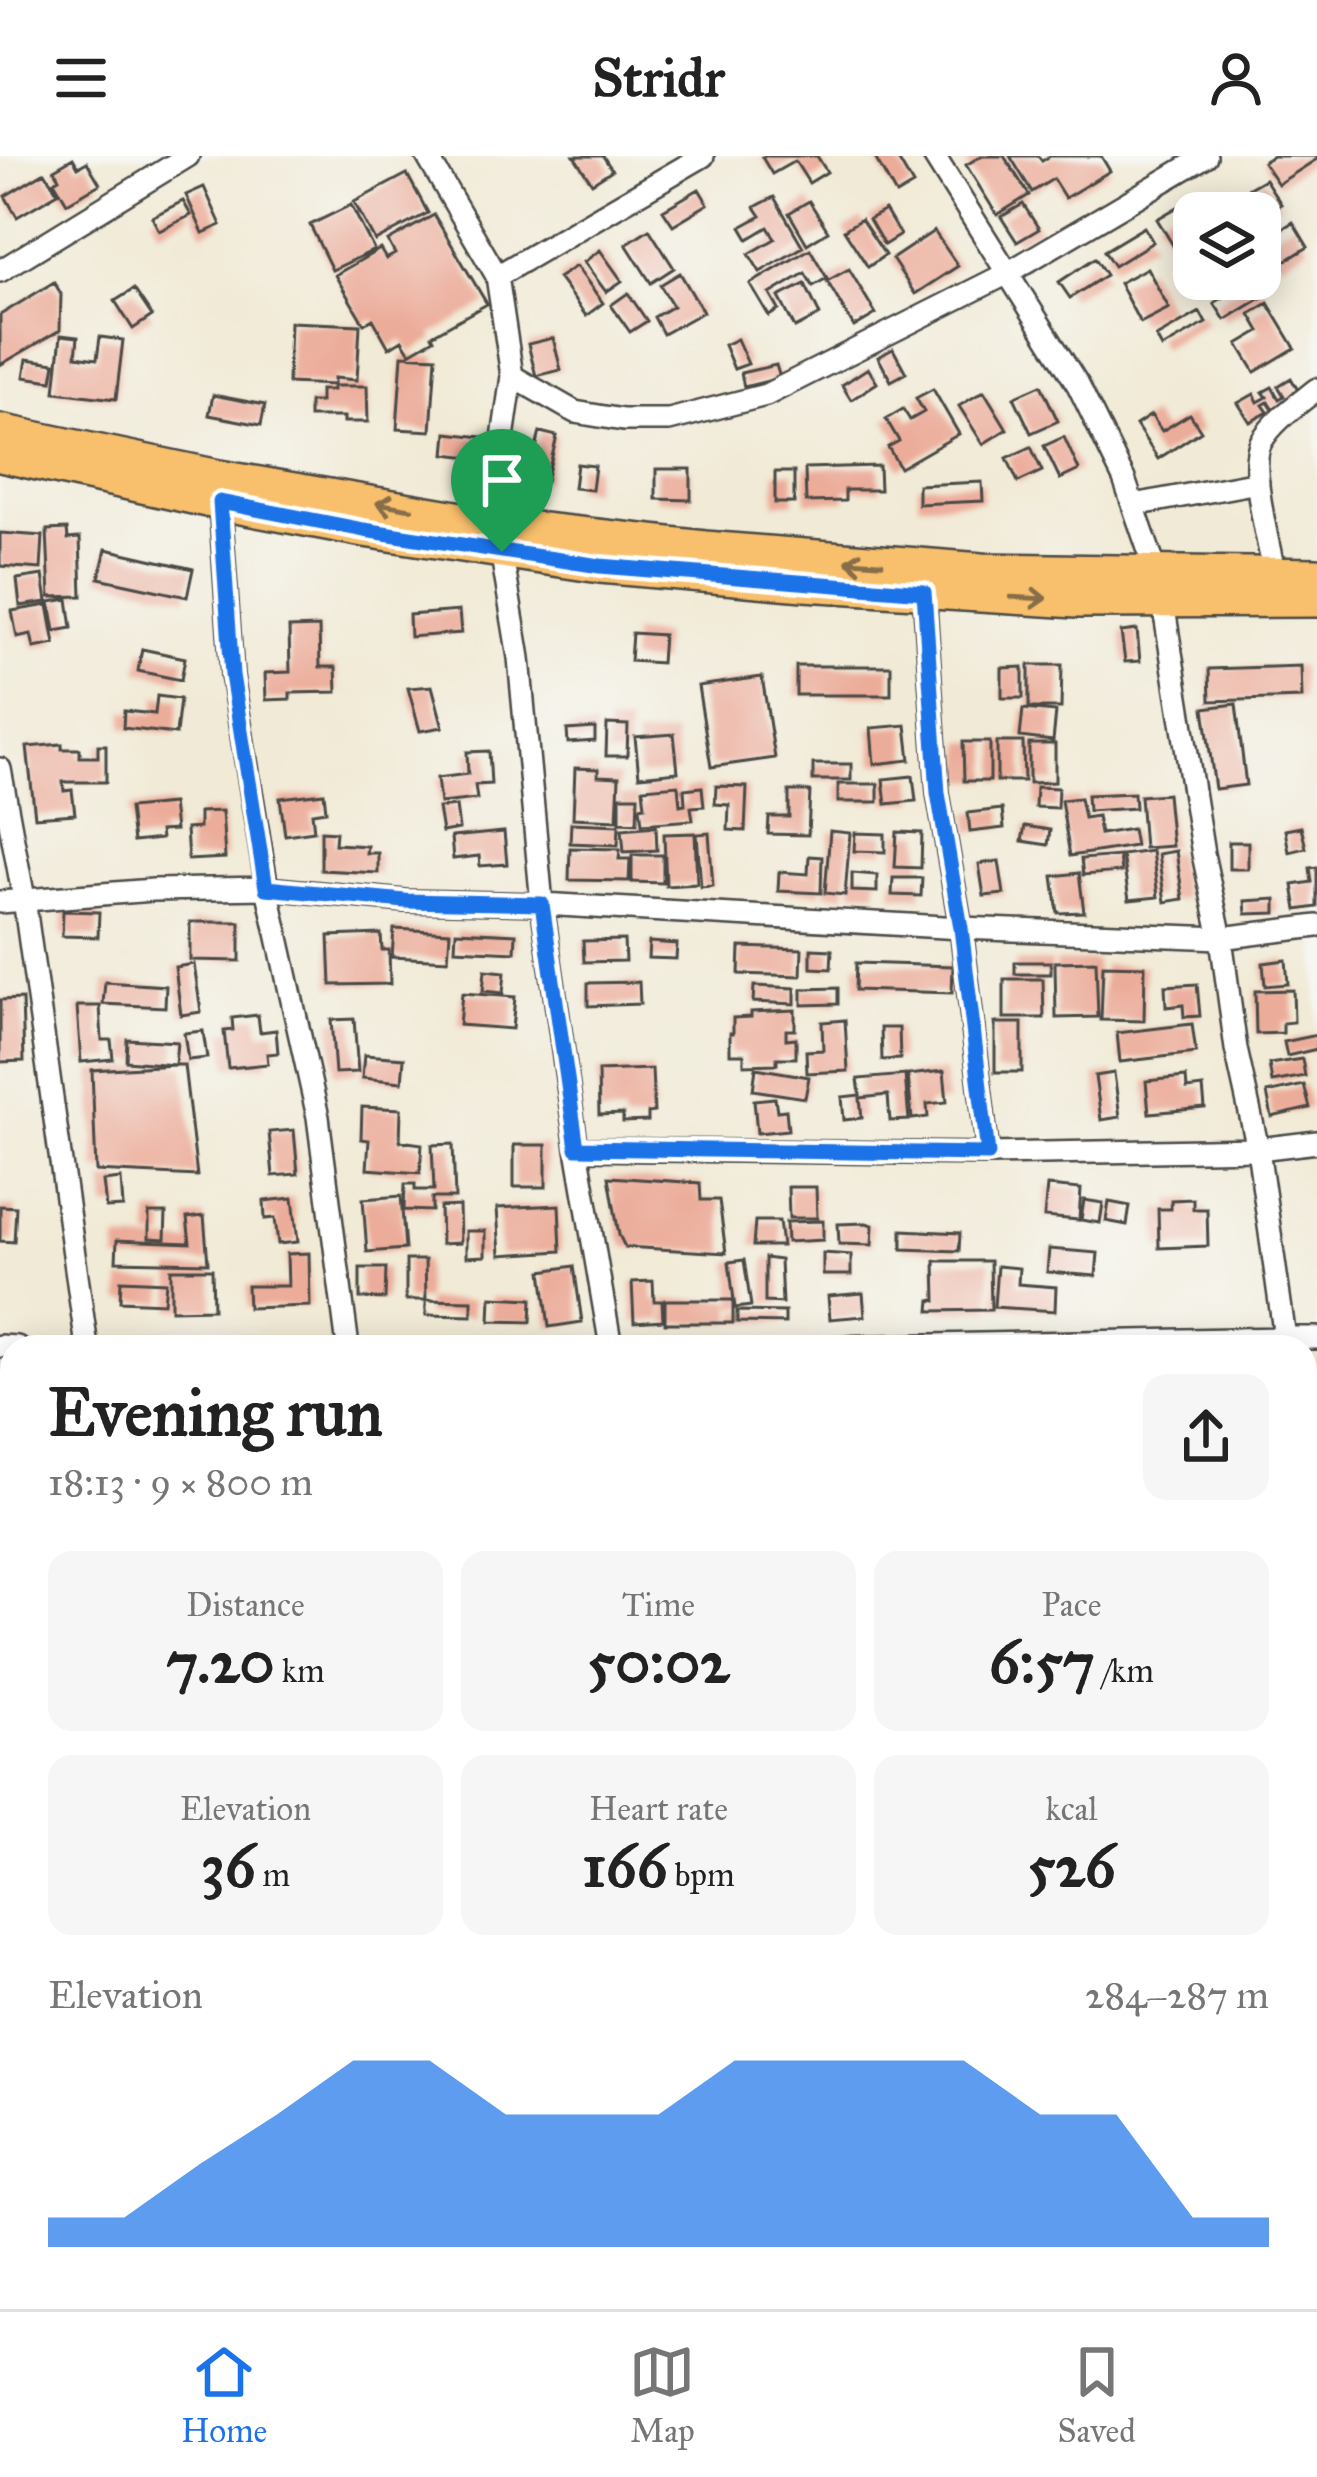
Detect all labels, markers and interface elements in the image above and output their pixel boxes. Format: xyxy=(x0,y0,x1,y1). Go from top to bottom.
icon: menu xyxy=(48,45,114,111)
text: Stridr xyxy=(592,45,725,111)
icon: person xyxy=(1203,45,1269,111)
map controls xyxy=(1173,192,1281,300)
button: layers xyxy=(1173,192,1281,300)
pin xyxy=(451,429,553,552)
icon: arrive xyxy=(469,447,535,513)
one-way arrow xyxy=(375,494,414,517)
one-way arrow xyxy=(845,550,884,573)
one-way arrow xyxy=(1009,587,1048,610)
text: Evening run xyxy=(48,1372,383,1453)
button: share xyxy=(1143,1374,1269,1500)
text: 18:13 · 9 × 800 m xyxy=(48,1458,313,1506)
text: Distance xyxy=(186,1585,305,1625)
text: Time xyxy=(622,1585,695,1625)
text: Pace xyxy=(1042,1585,1101,1625)
text: 7.20 xyxy=(166,1625,275,1698)
text: 50:02 xyxy=(587,1625,730,1698)
text: 6:57 xyxy=(989,1625,1095,1698)
text: km xyxy=(275,1651,325,1691)
text: /km xyxy=(1095,1651,1154,1691)
text: Elevation xyxy=(180,1789,311,1829)
text: Heart rate xyxy=(589,1789,728,1829)
text: kcal xyxy=(1046,1789,1097,1829)
text: 36 xyxy=(201,1829,255,1902)
text: 166 xyxy=(582,1829,667,1902)
text: 526 xyxy=(1027,1829,1116,1902)
text: m xyxy=(255,1855,290,1895)
text: bpm xyxy=(667,1855,735,1895)
text: Elevation xyxy=(48,1971,203,2019)
text: 284–287 m xyxy=(1085,1971,1269,2019)
tab: Home xyxy=(181,2339,267,2451)
tab: Map xyxy=(629,2339,695,2451)
tab: Saved xyxy=(1058,2339,1136,2451)

